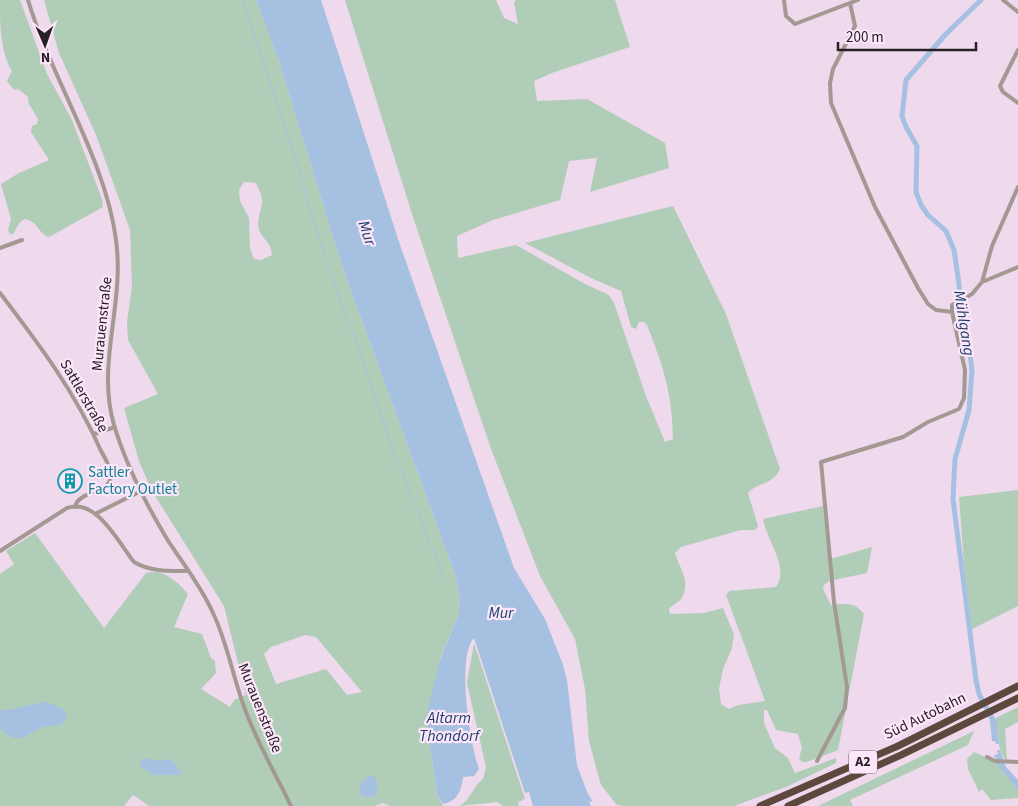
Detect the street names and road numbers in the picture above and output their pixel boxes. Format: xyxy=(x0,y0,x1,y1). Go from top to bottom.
street label: Murauenstraße xyxy=(87,276,117,372)
street label: Sattlerstraße xyxy=(55,356,113,436)
street label: Murauenstraße xyxy=(233,660,287,756)
street label: Süd Autobahn xyxy=(881,687,969,745)
road number: A2 xyxy=(849,750,877,774)

